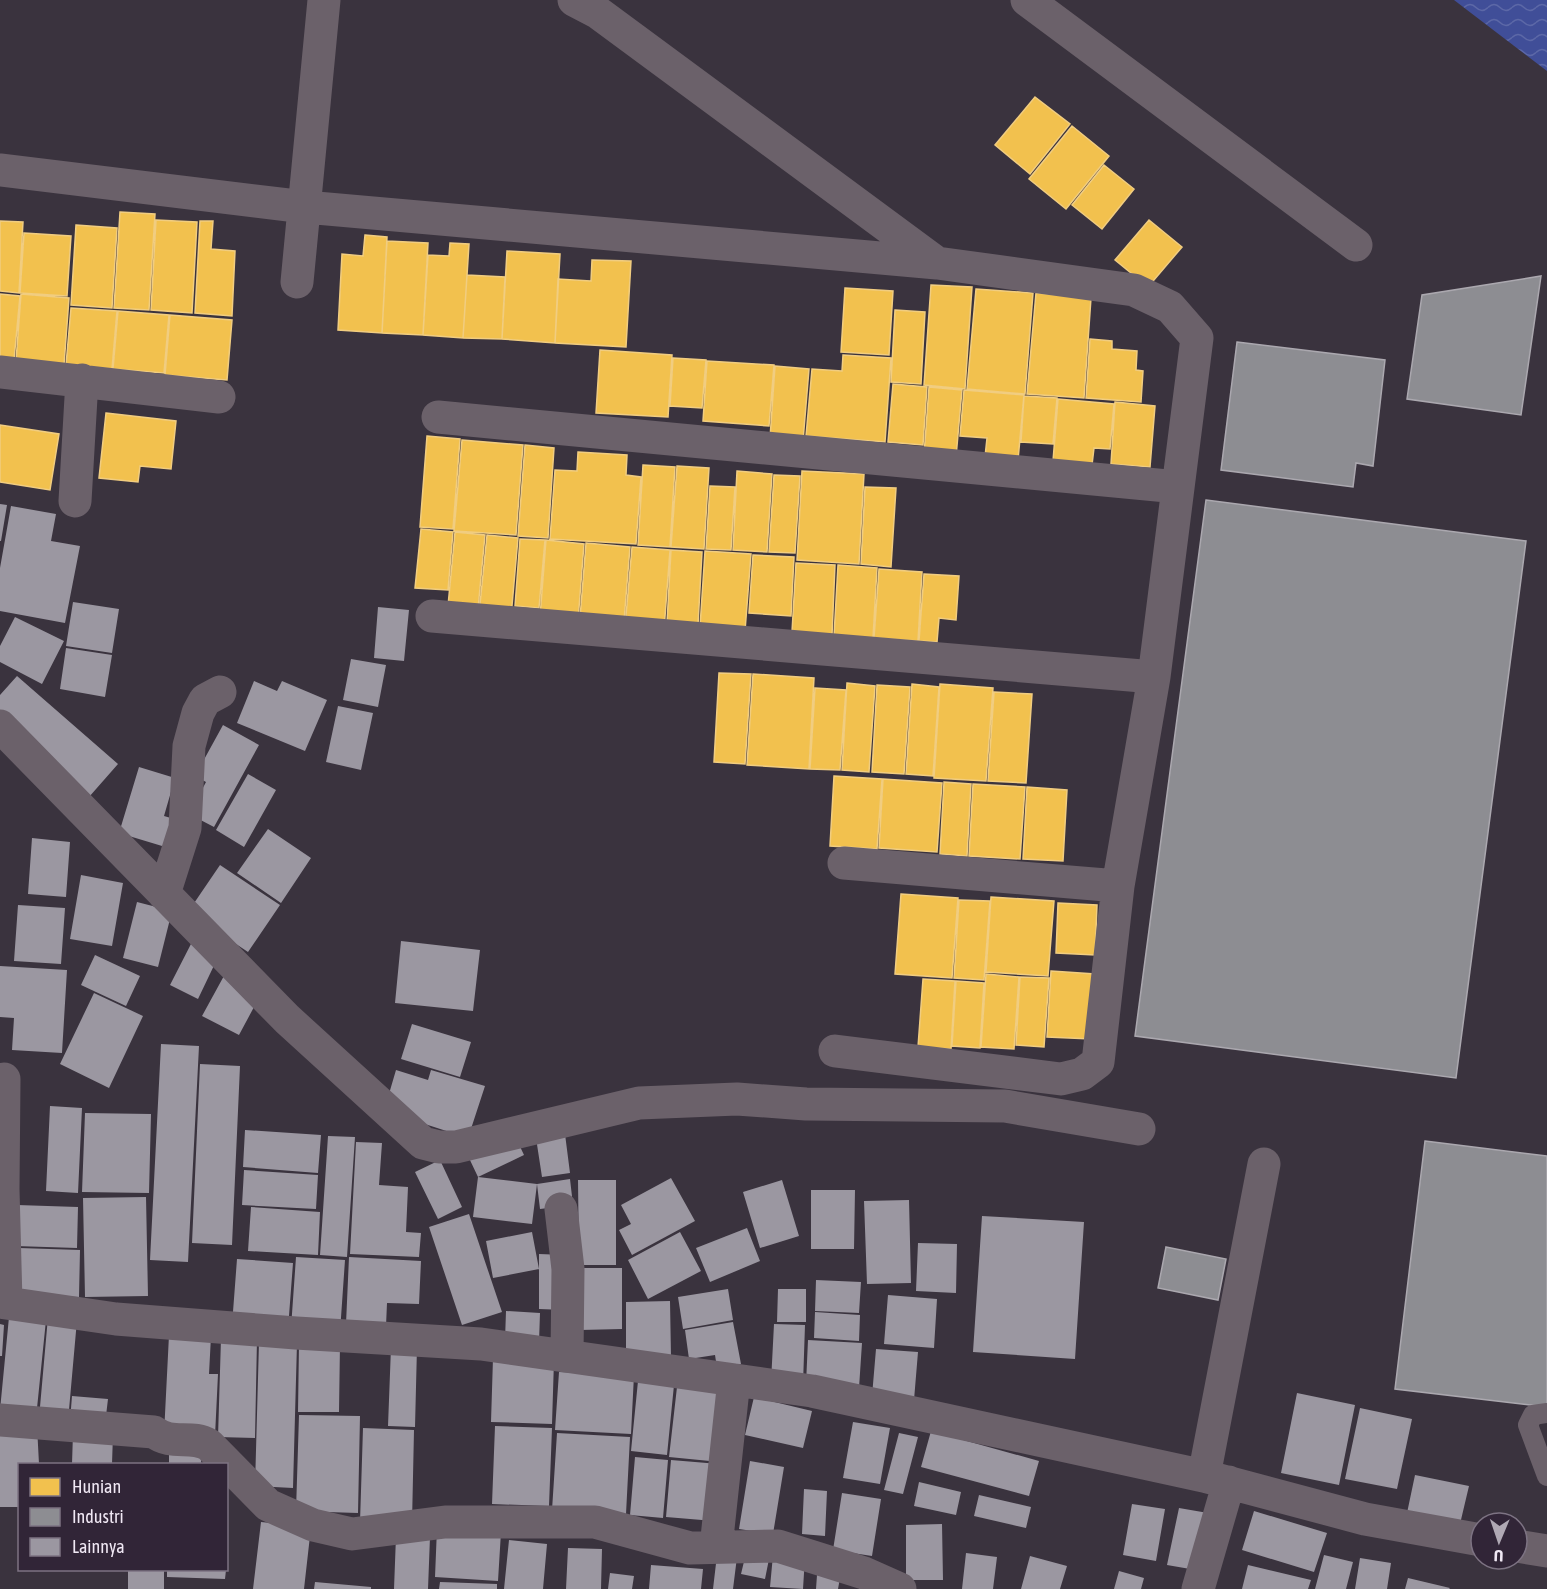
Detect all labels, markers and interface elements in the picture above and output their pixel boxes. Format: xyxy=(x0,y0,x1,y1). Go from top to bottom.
legend xyxy=(18,1463,228,1571)
text: Hunian xyxy=(72,1476,121,1497)
text: Industri xyxy=(72,1506,124,1527)
north arrow xyxy=(1469,1511,1529,1571)
text: Lainnya xyxy=(72,1536,125,1557)
text: U xyxy=(1493,1547,1504,1565)

